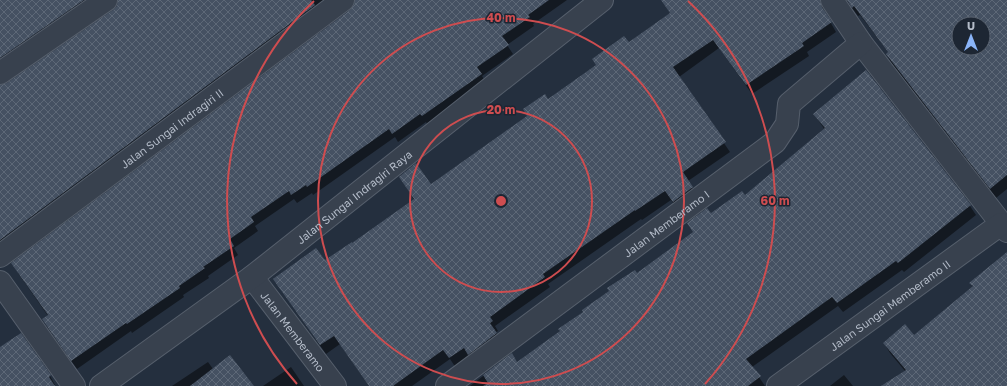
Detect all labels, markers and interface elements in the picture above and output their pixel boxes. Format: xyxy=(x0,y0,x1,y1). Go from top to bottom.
text: 40 m xyxy=(487,10,515,25)
north arrow xyxy=(951,16,991,56)
text: U xyxy=(967,19,975,32)
street label: Jalan Sungai Indragiri II xyxy=(118,85,225,171)
text: 20 m xyxy=(487,102,515,117)
street label: Jalan Sungai Indragiri Raya xyxy=(294,147,414,246)
street label: Jalan Memberamo I xyxy=(621,187,711,259)
text: 60 m xyxy=(761,193,789,208)
centre of rings xyxy=(494,194,508,208)
street label: Jalan Sungai Memberamo II xyxy=(827,257,953,353)
street label: Jalan Memberamo xyxy=(259,289,328,374)

